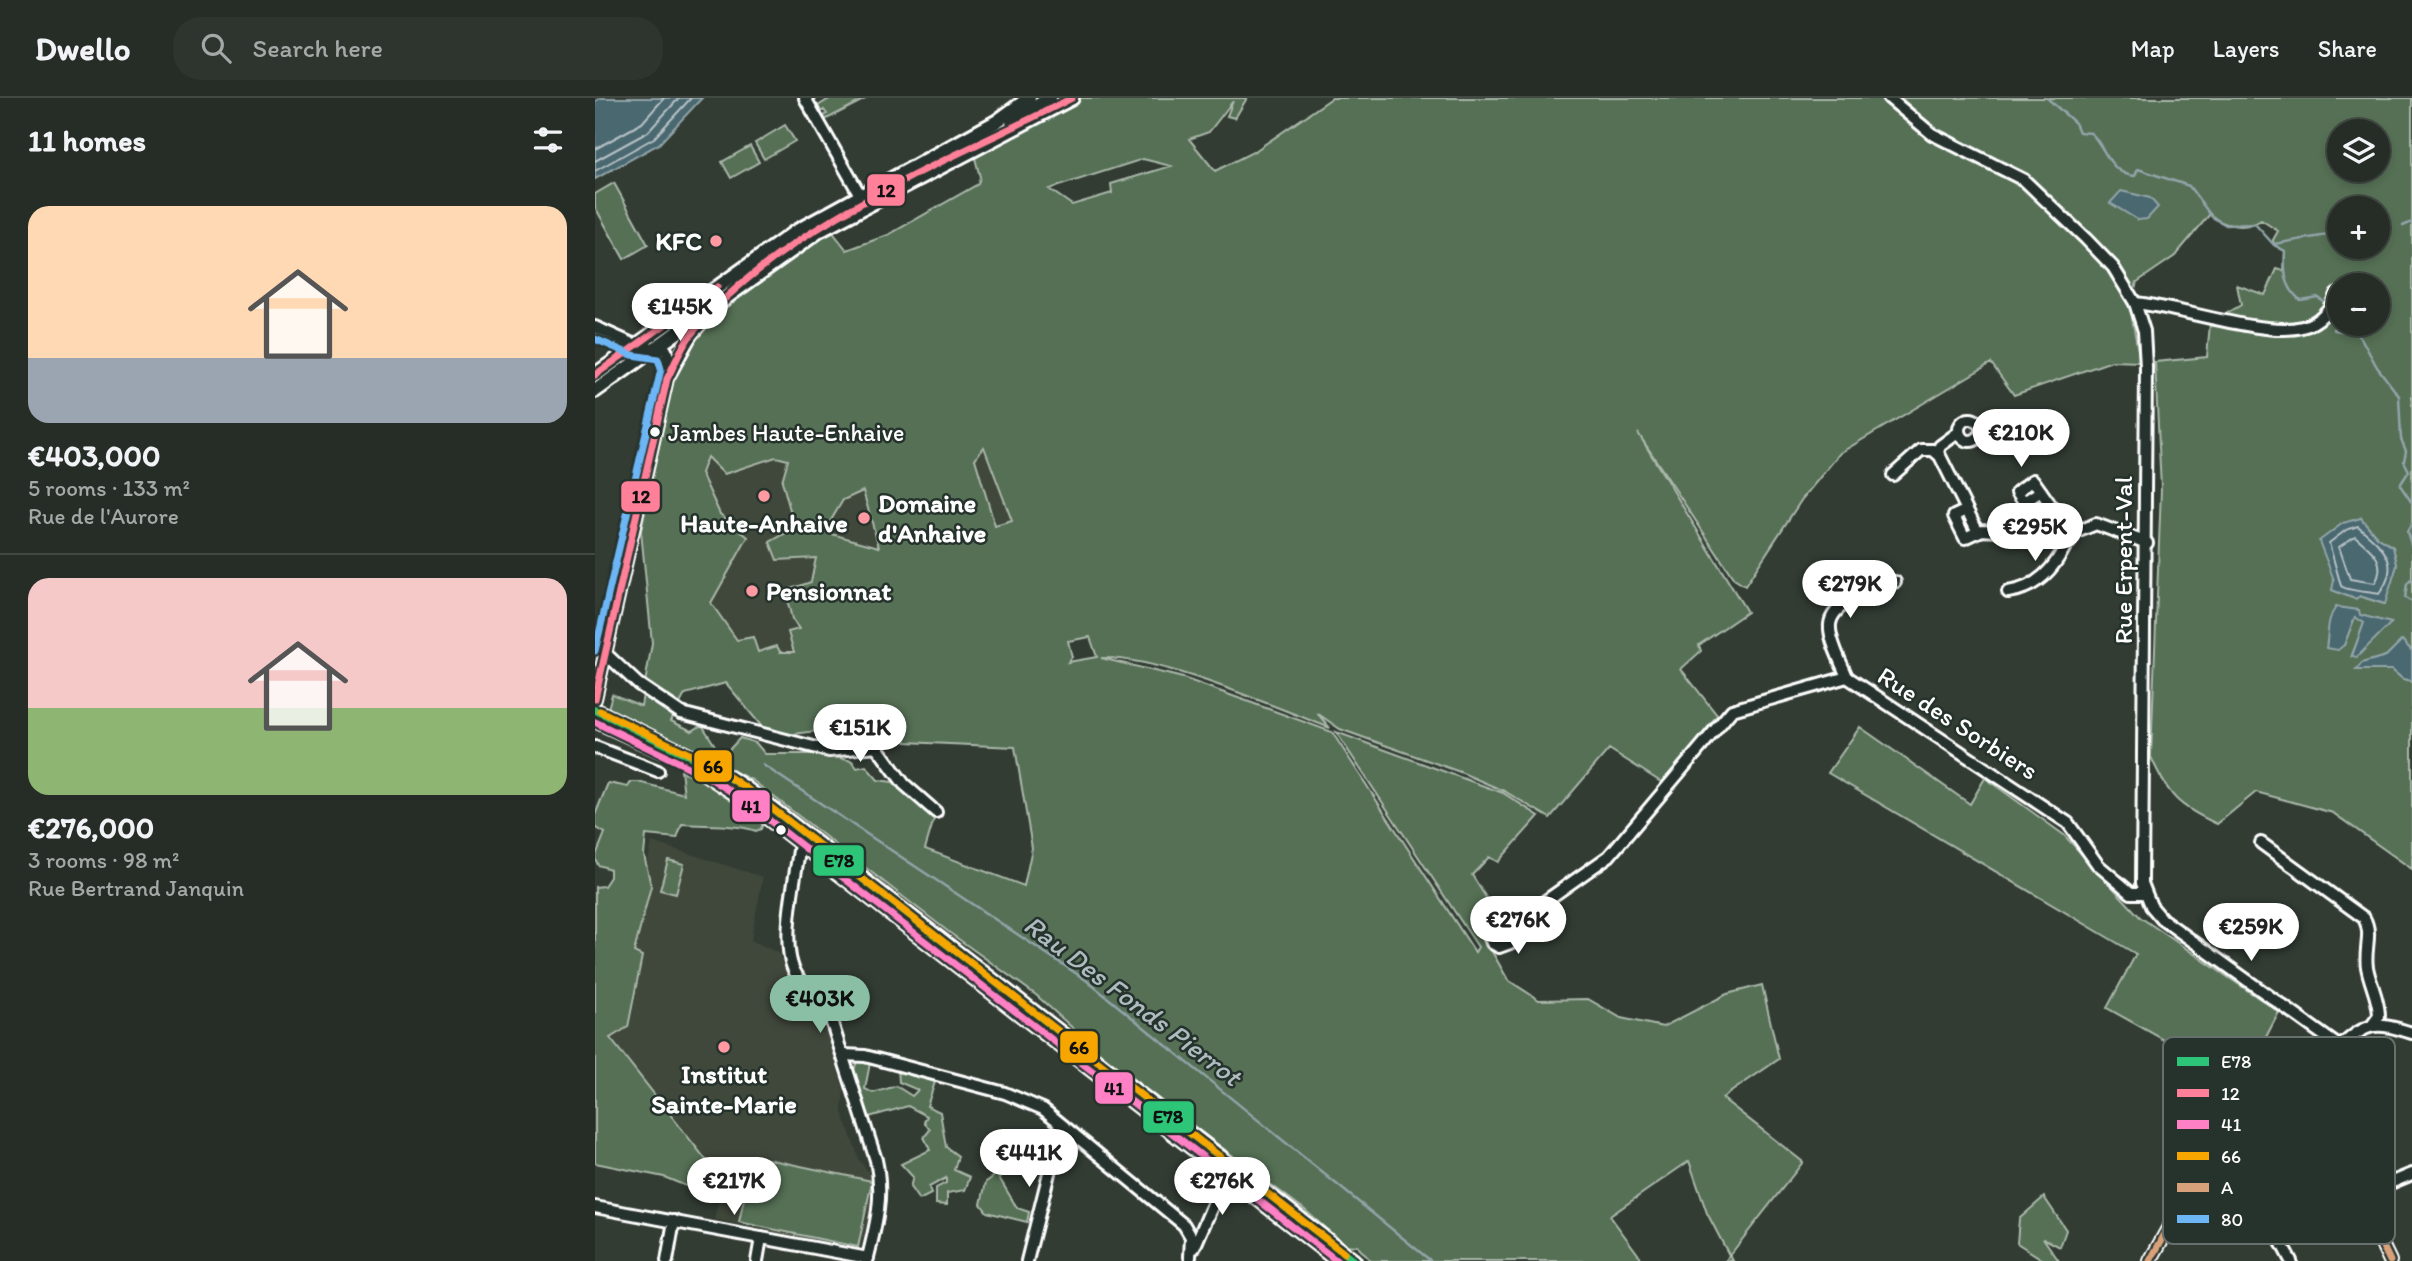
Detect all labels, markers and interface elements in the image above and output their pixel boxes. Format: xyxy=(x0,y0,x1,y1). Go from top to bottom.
search box xyxy=(173,17,663,80)
text: Dwello xyxy=(35,29,131,68)
icon: search xyxy=(197,29,235,67)
text: Search here xyxy=(253,32,383,64)
text: Map xyxy=(2131,34,2175,63)
text: Layers xyxy=(2213,34,2280,63)
text: Share xyxy=(2318,34,2377,63)
map controls xyxy=(2327,119,2390,336)
button: layers xyxy=(2327,119,2390,182)
icon: filters xyxy=(529,121,567,159)
text: 11 homes xyxy=(28,122,146,159)
line badge: 12 xyxy=(866,173,906,207)
text: 12 xyxy=(877,179,895,202)
button: + xyxy=(2327,196,2390,259)
place label: KFC xyxy=(655,225,702,257)
marker: KFC xyxy=(708,233,724,249)
icon: home xyxy=(235,251,361,377)
button: − xyxy=(2327,273,2390,336)
pin: €145K xyxy=(631,284,729,343)
text: €145K xyxy=(648,292,712,320)
pin: €210K xyxy=(1972,410,2070,469)
place label: Jambes Haute-Enhaive xyxy=(668,418,904,447)
text: €210K xyxy=(1989,418,2053,446)
marker: Jambes Haute-Enhaive xyxy=(648,425,662,439)
text: €403,000 xyxy=(28,437,161,474)
text: 5 rooms · 133 m² xyxy=(28,474,190,502)
street label: Rue Erpent-Val xyxy=(2107,476,2139,644)
line badge: 12 xyxy=(620,480,661,513)
text: 12 xyxy=(632,485,650,508)
place label: Domaine d'Anhaive xyxy=(878,487,986,549)
marker: Haute-Anhaive xyxy=(756,488,772,504)
text: Rue de l'Aurore xyxy=(28,502,179,530)
pin: €295K xyxy=(1986,504,2084,563)
place label: Haute-Anhaive xyxy=(680,507,848,539)
marker: Domaine d'Anhaive xyxy=(856,510,872,526)
text: €295K xyxy=(2003,512,2067,540)
pin: €279K xyxy=(1801,560,1899,620)
text: €279K xyxy=(1818,569,1882,597)
place label: Pensionnat xyxy=(766,575,892,607)
marker: Pensionnat xyxy=(744,583,760,599)
icon: home xyxy=(235,623,361,749)
street label: Rue des Sorbiers xyxy=(1872,659,2044,787)
pin: €151K xyxy=(811,704,909,764)
text: €151K xyxy=(829,713,891,741)
line badge: 66 xyxy=(693,749,733,783)
text: 66 xyxy=(703,755,723,778)
line badge: 41 xyxy=(731,789,771,823)
text: 41 xyxy=(741,795,761,818)
text: €276,000 xyxy=(28,809,154,846)
unlabelled marker xyxy=(774,823,788,837)
line badge: E78 xyxy=(812,844,865,877)
text: 3 rooms · 98 m² xyxy=(28,846,179,874)
text: E78 xyxy=(824,849,855,872)
text: Rue Bertrand Janquin xyxy=(28,874,244,902)
pin: €276K xyxy=(1469,896,1567,956)
pin: €259K xyxy=(2202,904,2300,963)
text: €276K xyxy=(1486,905,1550,933)
water label: Rau Des Fonds Pierrot xyxy=(1018,907,1250,1094)
text: €259K xyxy=(2219,912,2283,940)
pin: €403K xyxy=(771,976,869,1035)
text: €403K xyxy=(786,984,854,1012)
line badge: 66 xyxy=(1059,1030,1099,1064)
text: 66 xyxy=(1069,1036,1089,1059)
legend xyxy=(2163,1037,2395,1244)
marker: Institut Sainte-Marie xyxy=(716,1039,732,1055)
text: E78 xyxy=(2221,1050,2251,1073)
place label: Institut Sainte-Marie xyxy=(651,1058,797,1120)
line badge: 41 xyxy=(1094,1071,1134,1105)
text: 41 xyxy=(1104,1077,1124,1100)
text: 12 xyxy=(2221,1082,2240,1105)
line badge: E78 xyxy=(1142,1100,1195,1134)
text: E78 xyxy=(1153,1105,1184,1128)
text: 41 xyxy=(2221,1113,2241,1136)
pin: €441K xyxy=(980,1130,1078,1189)
text: €441K xyxy=(996,1138,1062,1166)
text: 66 xyxy=(2221,1145,2241,1168)
pin: €217K xyxy=(685,1158,783,1217)
pin: €276K xyxy=(1173,1158,1271,1217)
text: €217K xyxy=(703,1166,765,1194)
text: €276K xyxy=(1190,1166,1254,1194)
text: A xyxy=(2221,1176,2233,1199)
text: 80 xyxy=(2221,1208,2243,1231)

